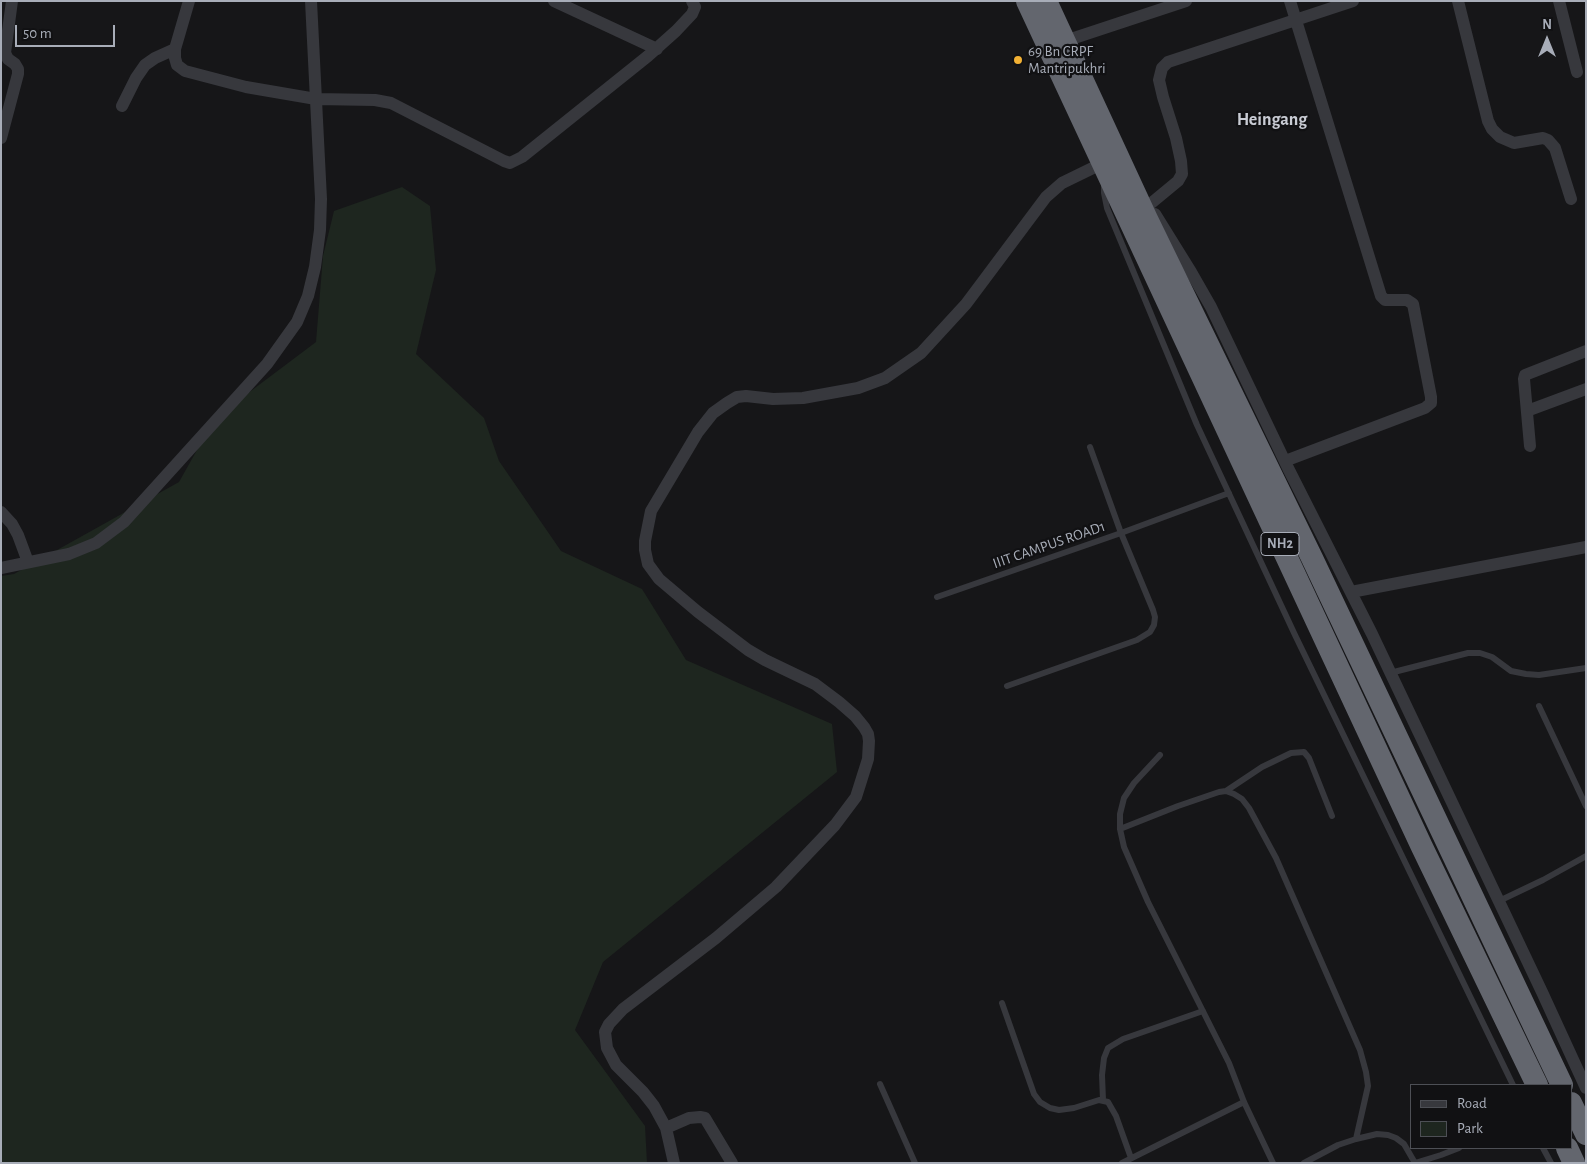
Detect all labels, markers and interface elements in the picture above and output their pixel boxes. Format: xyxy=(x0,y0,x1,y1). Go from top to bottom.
scale bar xyxy=(18,15,118,47)
north arrow xyxy=(1522,15,1572,65)
text: N xyxy=(1542,18,1552,32)
text: 50 m xyxy=(23,26,52,41)
place label: 69 Bn CRPF Mantripukhri xyxy=(1028,42,1106,77)
marker: 69 Bn CRPF Mantripukhri xyxy=(1012,54,1024,66)
district label: Heingang xyxy=(1237,109,1307,131)
street label: IIIT CAMPUS ROAD1 xyxy=(990,517,1108,573)
road number: NH2 xyxy=(1261,532,1299,556)
legend xyxy=(1410,1084,1572,1149)
text: Road xyxy=(1457,1096,1487,1111)
text: Park xyxy=(1457,1121,1483,1136)

